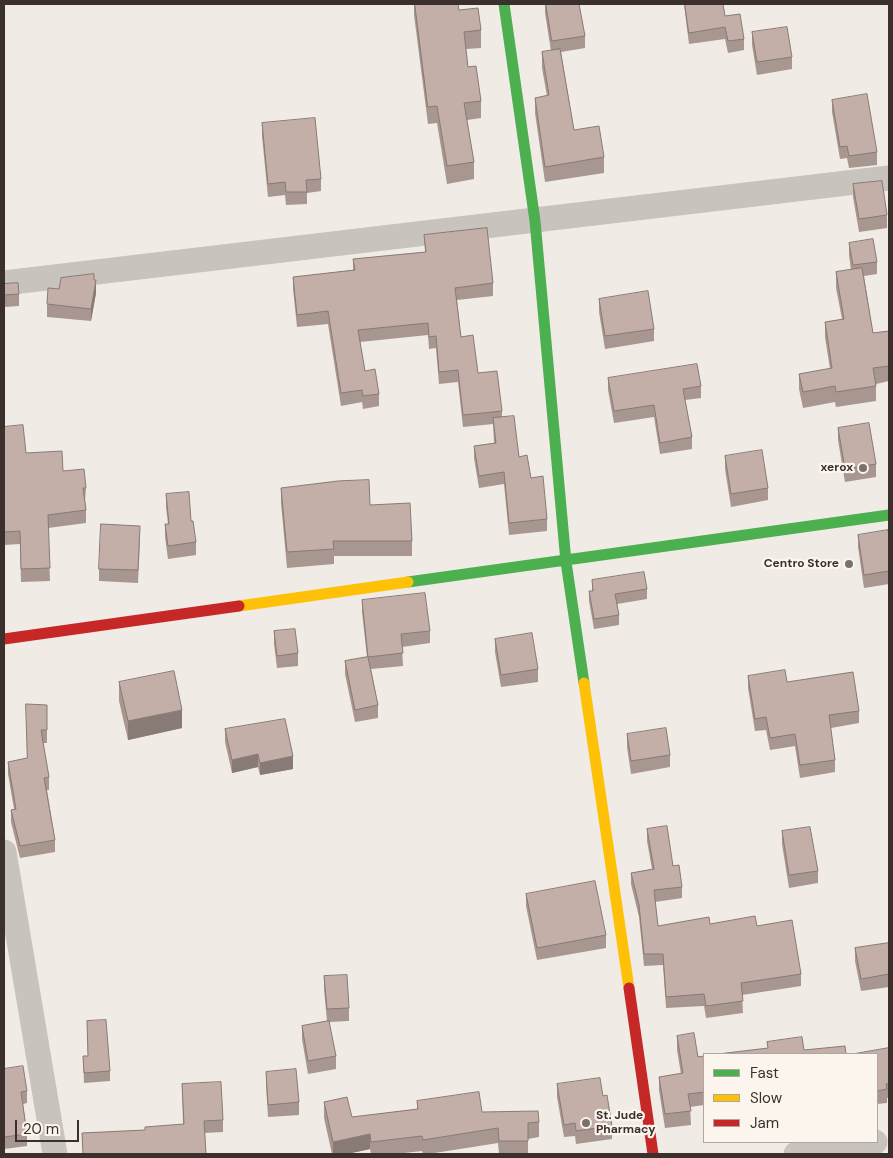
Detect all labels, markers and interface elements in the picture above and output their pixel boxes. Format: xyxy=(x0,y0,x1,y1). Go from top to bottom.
place label: xerox xyxy=(821,461,853,475)
marker: xerox xyxy=(857,462,869,474)
place label: Centro Store xyxy=(764,557,839,571)
marker: Centro Store xyxy=(843,558,855,570)
legend xyxy=(703,1053,878,1143)
text: Fast xyxy=(750,1063,779,1083)
text: Slow xyxy=(750,1088,782,1108)
place label: St. Jude Pharmacy xyxy=(596,1109,656,1137)
scale bar xyxy=(18,1110,81,1142)
text: Jam xyxy=(750,1113,779,1133)
marker: St. Jude Pharmacy xyxy=(580,1117,592,1129)
text: 20 m xyxy=(23,1119,59,1139)

